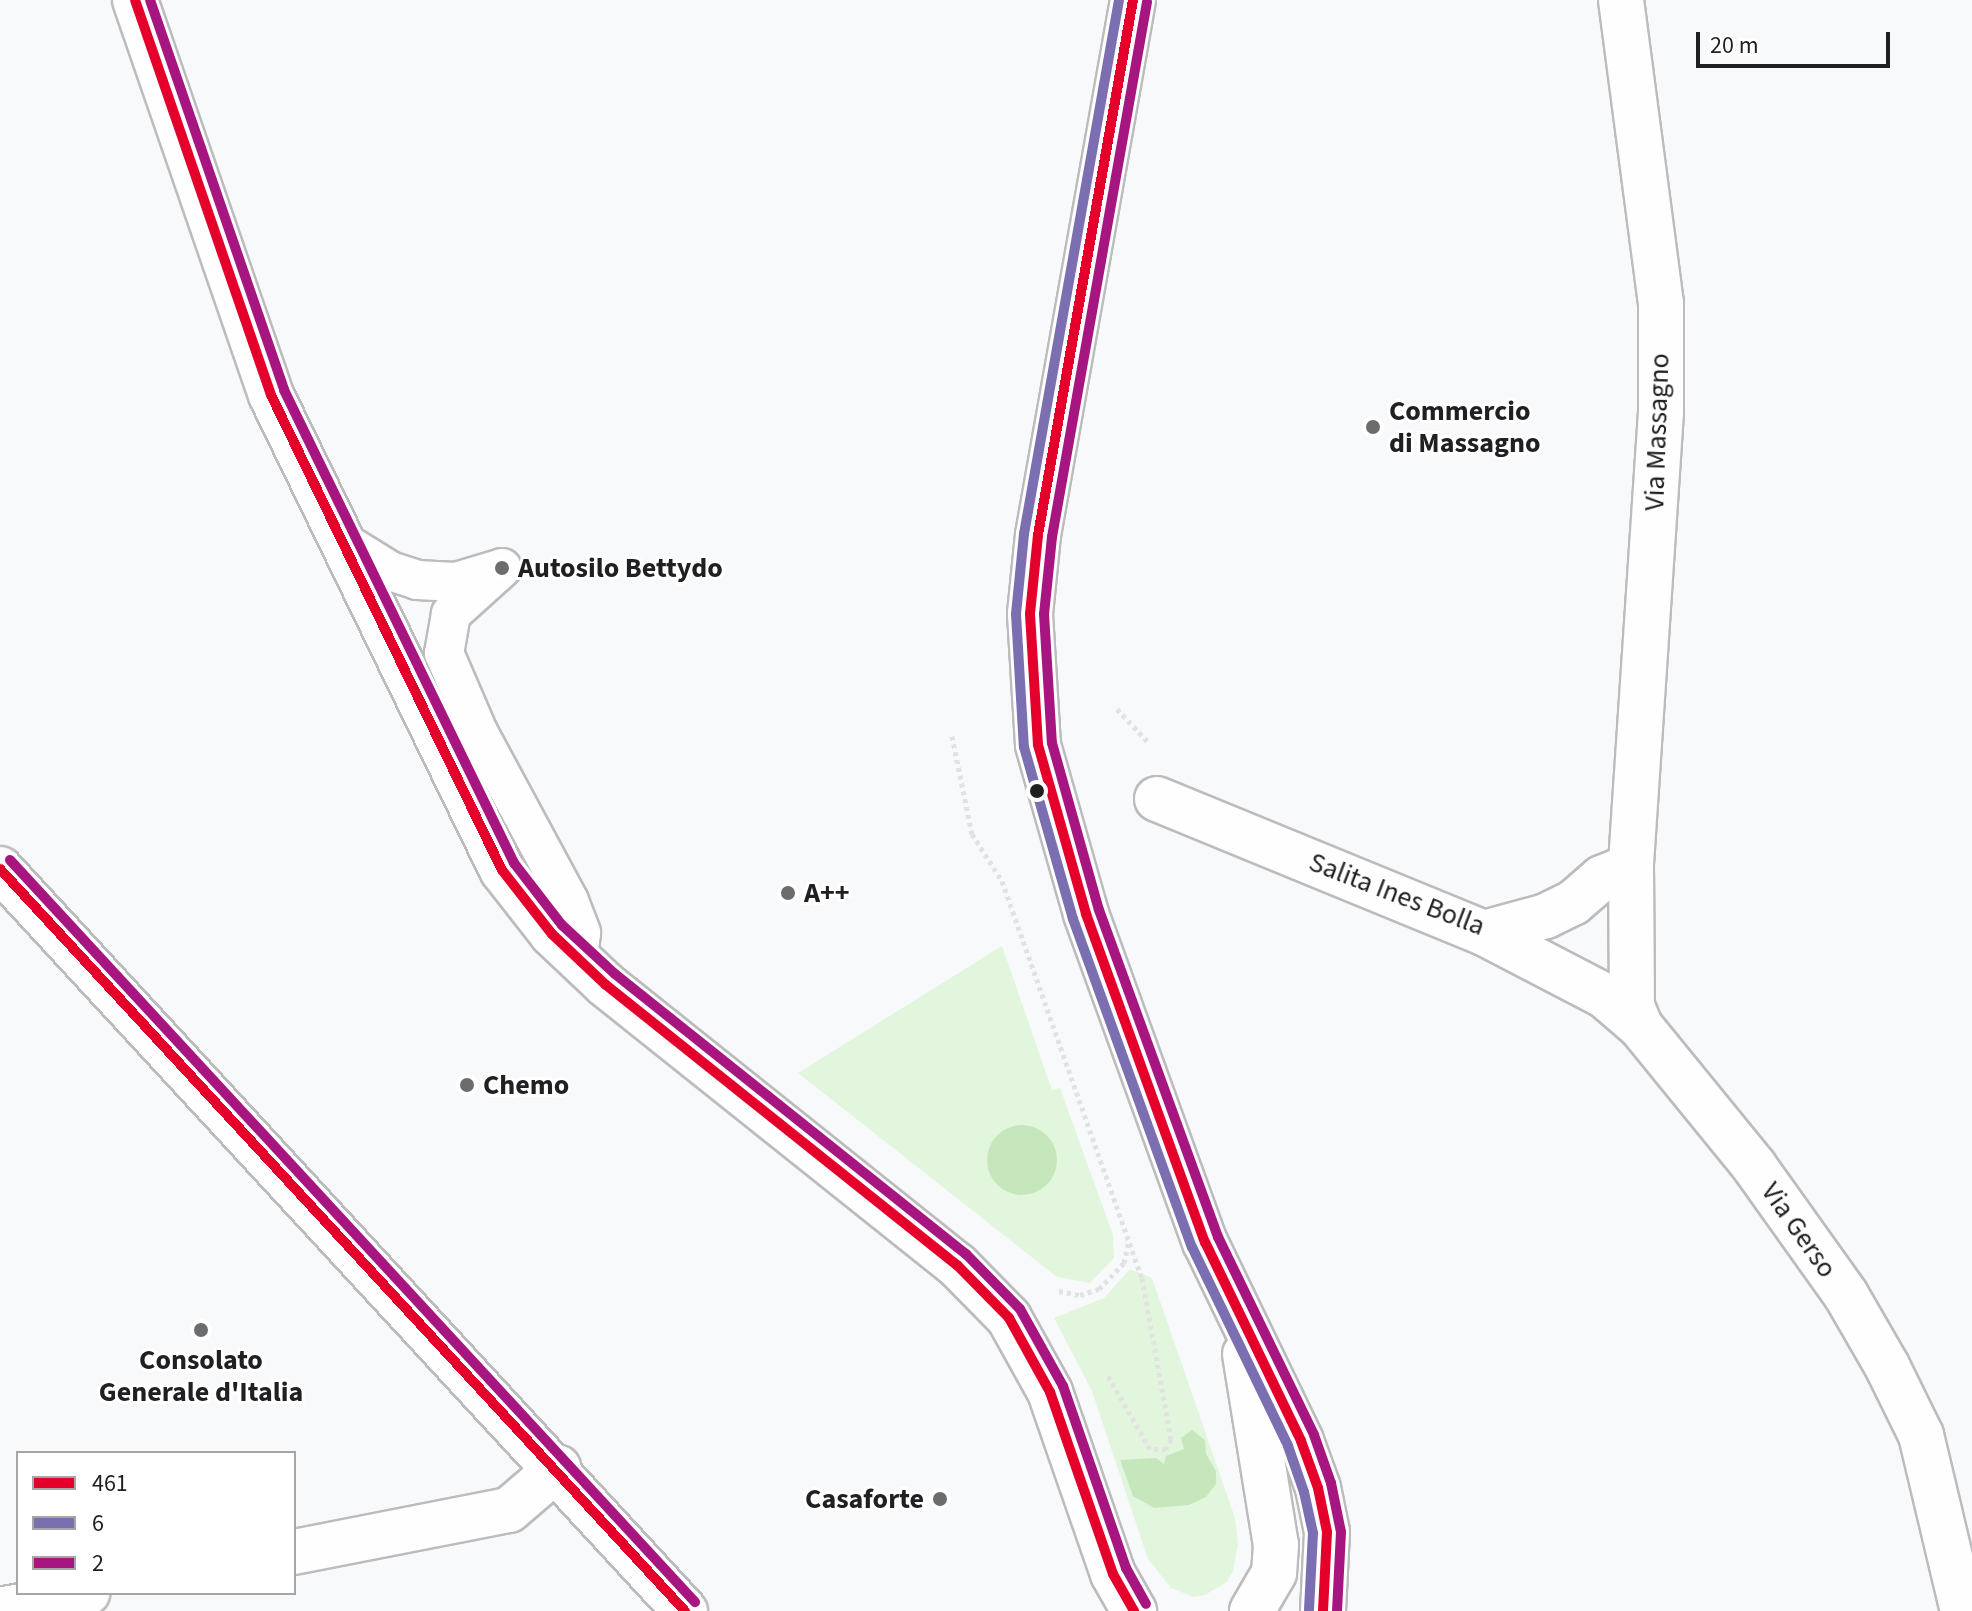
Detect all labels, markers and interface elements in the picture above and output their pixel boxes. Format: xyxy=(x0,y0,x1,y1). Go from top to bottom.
scale bar xyxy=(1700,16,1894,66)
text: 20 m xyxy=(1710,28,1759,63)
street label: Via Massagno xyxy=(1637,353,1677,511)
place label: Commercio di Massagno xyxy=(1389,394,1541,460)
marker: Commercio di Massagno xyxy=(1364,418,1382,436)
place label: Autosilo Bettydo xyxy=(518,551,723,585)
marker: Autosilo Bettydo xyxy=(493,559,511,577)
unlabelled marker xyxy=(1029,783,1045,799)
street label: Salita Ines Bolla xyxy=(1304,845,1490,943)
place label: A++ xyxy=(804,876,850,910)
marker: A++ xyxy=(779,884,797,902)
place label: Chemo xyxy=(483,1068,569,1102)
marker: Chemo xyxy=(458,1076,476,1094)
street label: Via Gerso xyxy=(1754,1176,1844,1284)
marker: Consolato Generale d'Italia xyxy=(192,1321,210,1339)
place label: Consolato Generale d'Italia xyxy=(99,1343,303,1409)
legend xyxy=(16,1451,296,1595)
text: 461 xyxy=(92,1466,128,1501)
place label: Casaforte xyxy=(805,1482,924,1516)
marker: Casaforte xyxy=(931,1490,949,1508)
text: 6 xyxy=(92,1506,104,1541)
text: 2 xyxy=(92,1546,104,1581)

